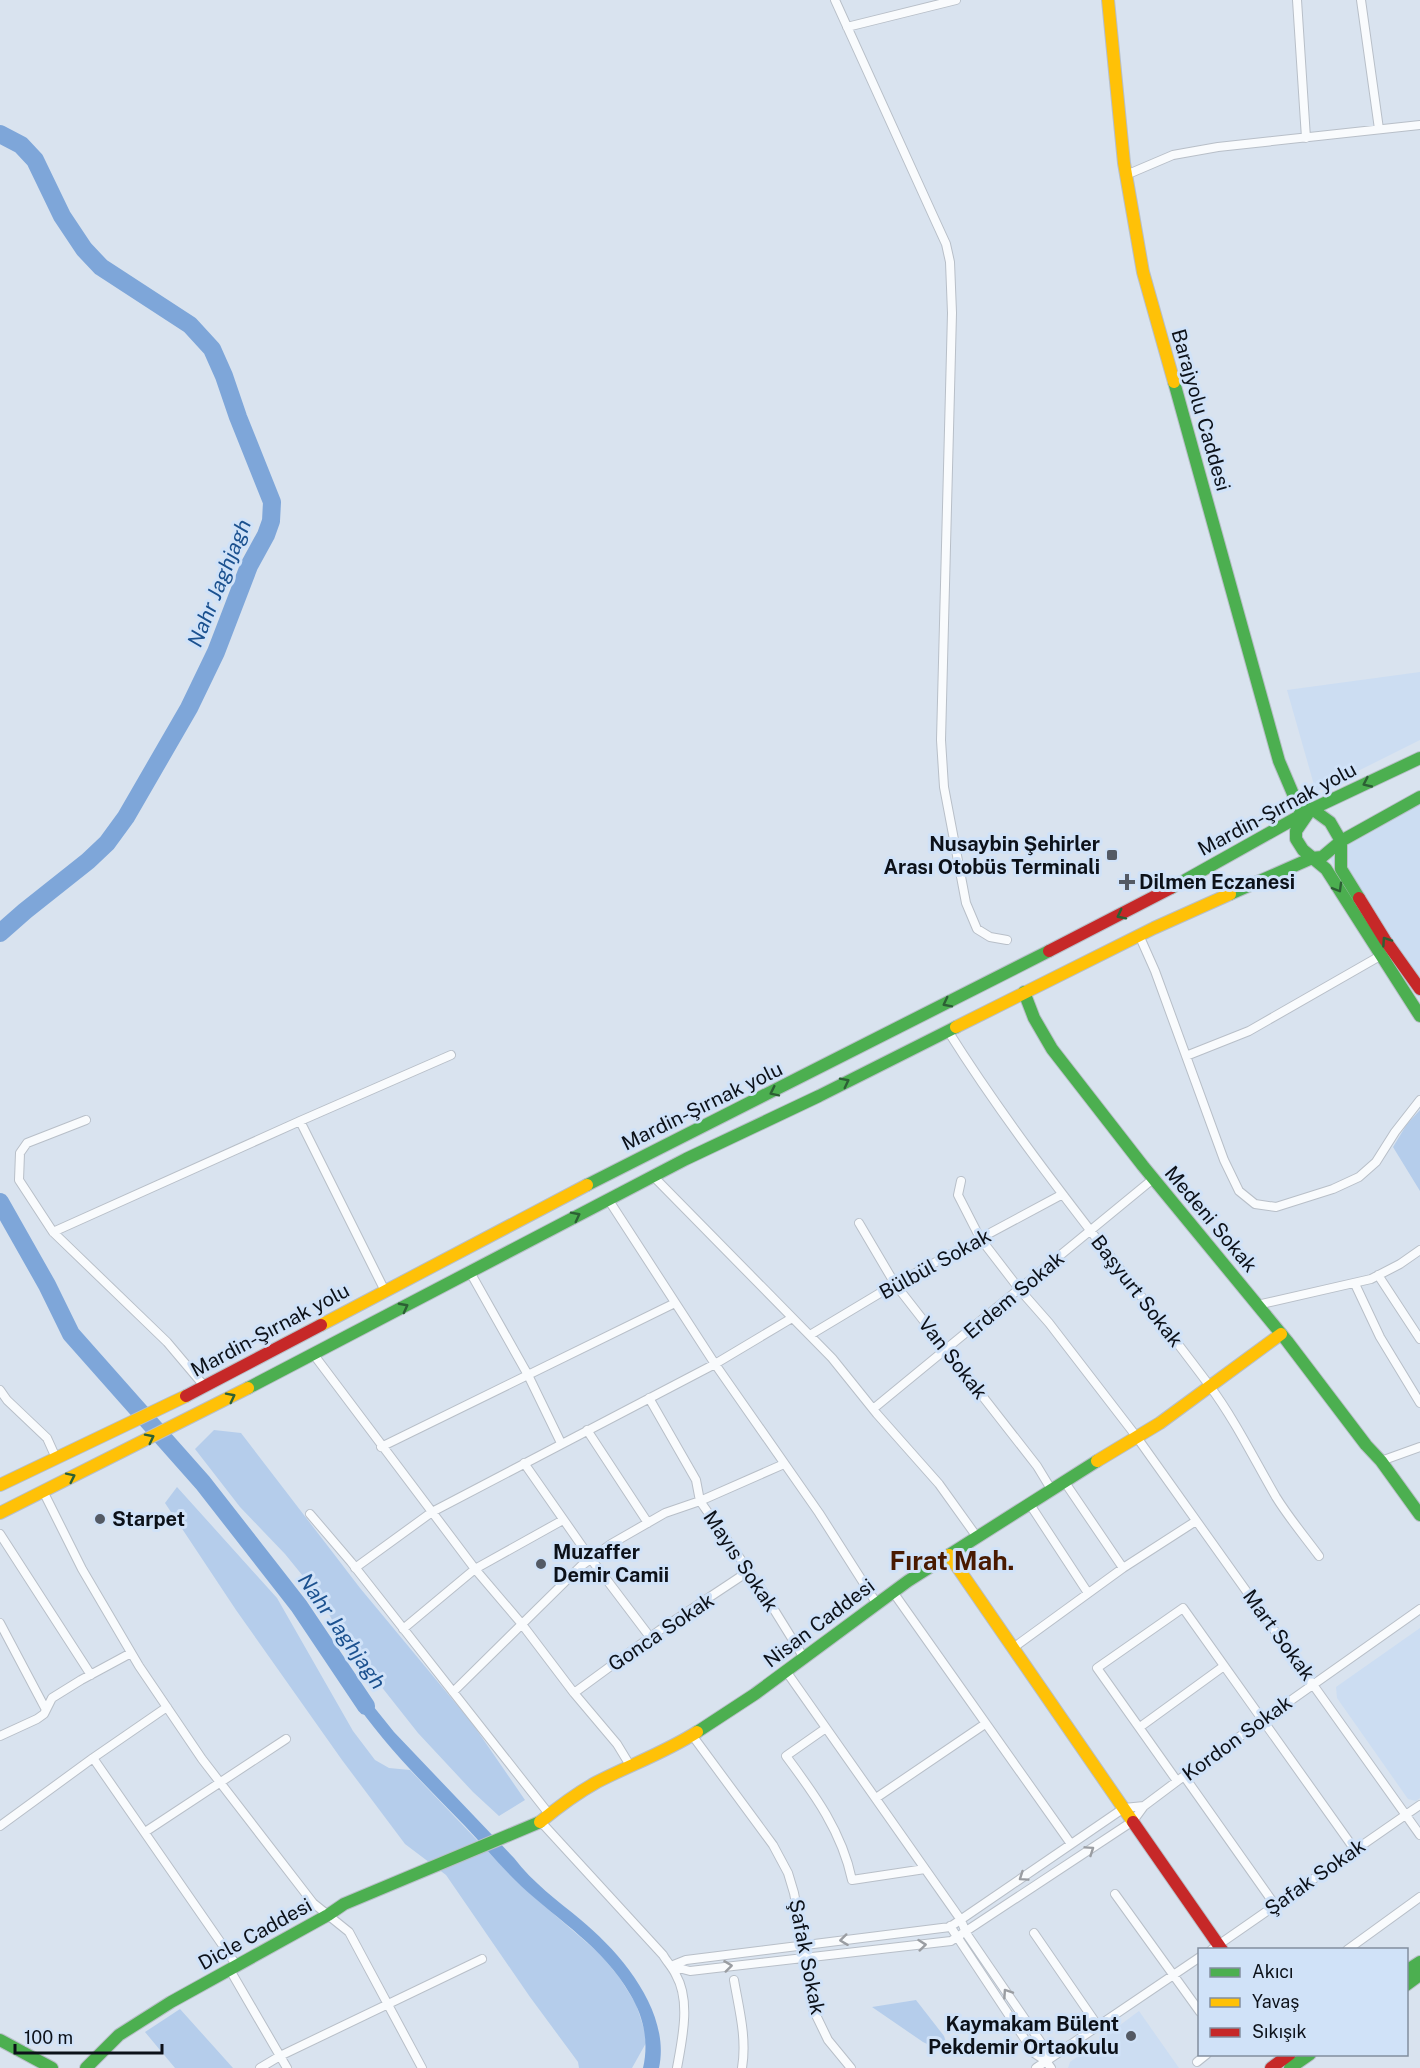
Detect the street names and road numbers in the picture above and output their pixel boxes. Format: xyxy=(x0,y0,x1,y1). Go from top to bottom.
street label: Barajyolu Caddesi xyxy=(1166,326,1236,494)
street label: Mardin-Şırnak yolu xyxy=(1194,757,1360,861)
street label: Mardin-Şırnak yolu xyxy=(618,1057,786,1155)
street label: Medeni Sokak xyxy=(1160,1161,1262,1277)
street label: Bülbül Sokak xyxy=(875,1224,995,1304)
street label: Başyurt Sokak xyxy=(1086,1230,1188,1352)
street label: Erdem Sokak xyxy=(959,1246,1069,1344)
street label: Mardin-Şırnak yolu xyxy=(187,1278,353,1382)
street label: Van Sokak xyxy=(913,1312,993,1404)
street label: Mayıs Sokak xyxy=(698,1506,784,1616)
street label: Nisan Caddesi xyxy=(759,1574,879,1672)
street label: Mart Sokak xyxy=(1238,1585,1320,1685)
street label: Gonca Sokak xyxy=(604,1588,718,1676)
street label: Kordon Sokak xyxy=(1178,1690,1296,1786)
street label: Şafak Sokak xyxy=(1260,1834,1370,1920)
street label: Dicle Caddesi xyxy=(194,1893,316,1975)
street label: Şafak Sokak xyxy=(784,1897,830,2017)

